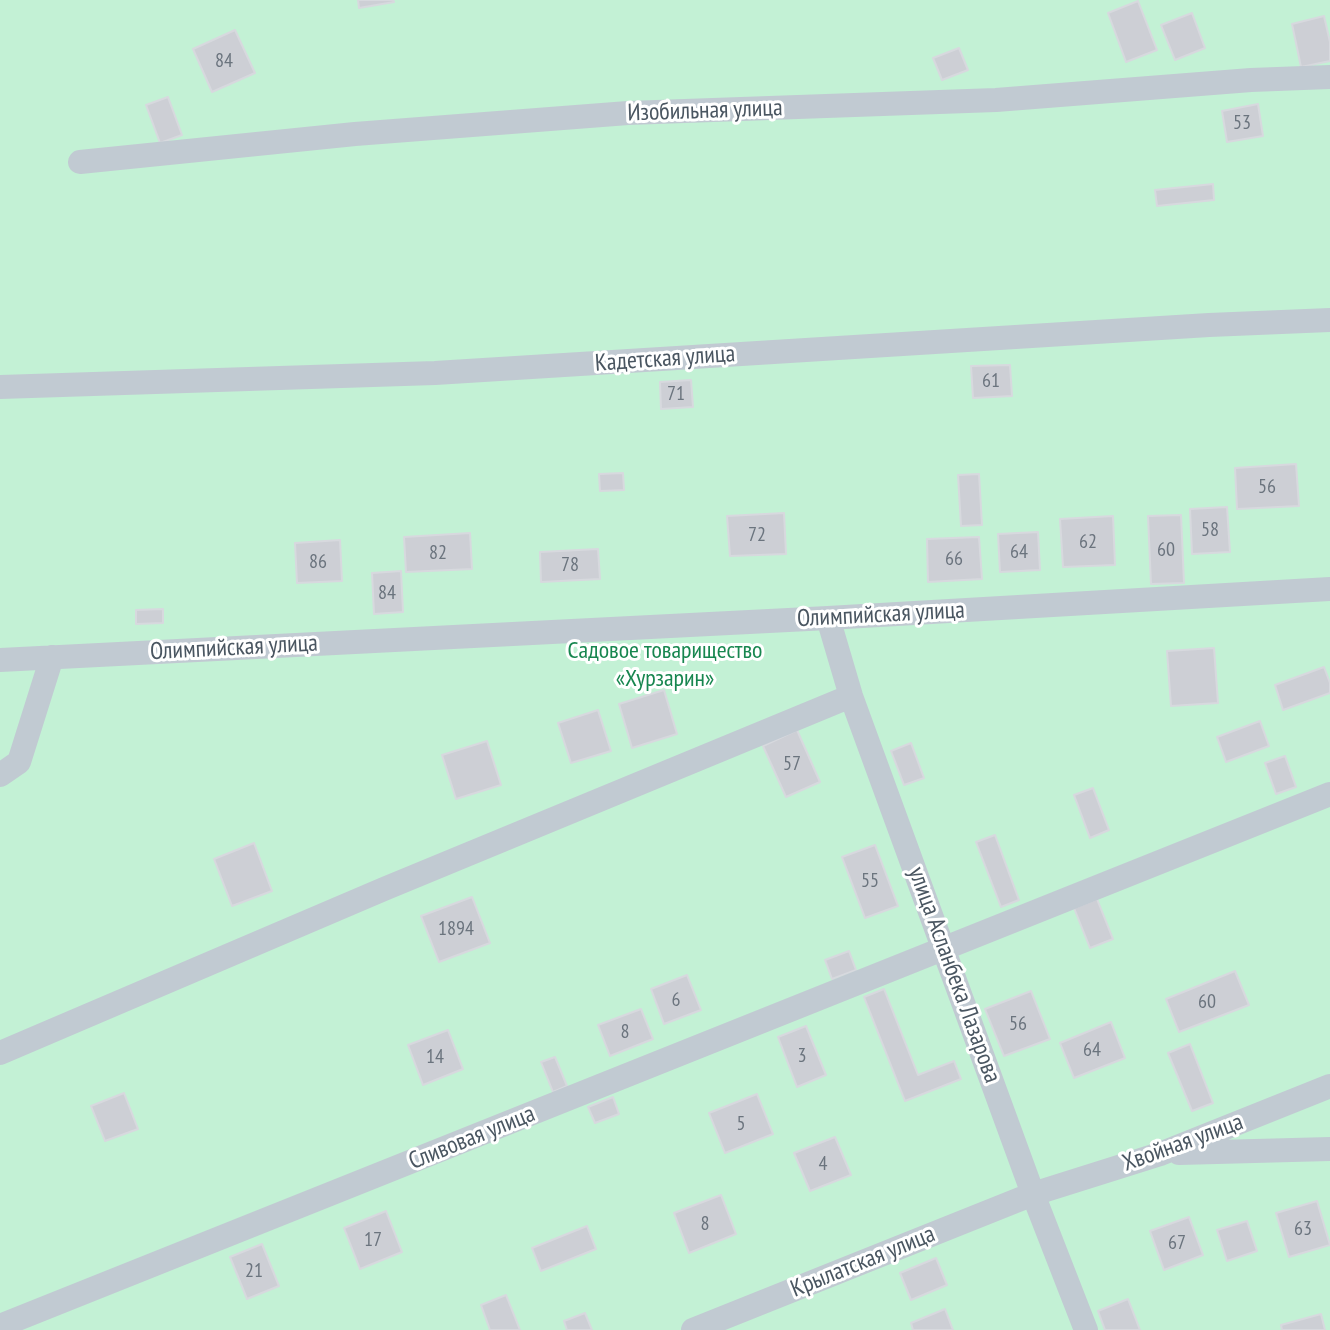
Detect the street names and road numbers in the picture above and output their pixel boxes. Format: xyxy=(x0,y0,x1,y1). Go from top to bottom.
street label: Изобильная улица xyxy=(627,94,783,128)
street label: Кадетская улица xyxy=(594,340,736,378)
street label: Олимпийская улица xyxy=(796,596,966,634)
street label: Олимпийская улица xyxy=(149,629,319,667)
street label: улица Асланбека Лазарова xyxy=(902,863,1006,1087)
street label: Сливовая улица xyxy=(405,1100,539,1176)
street label: Хвойная улица xyxy=(1119,1108,1247,1178)
street label: Крылатская улица xyxy=(787,1220,939,1304)

